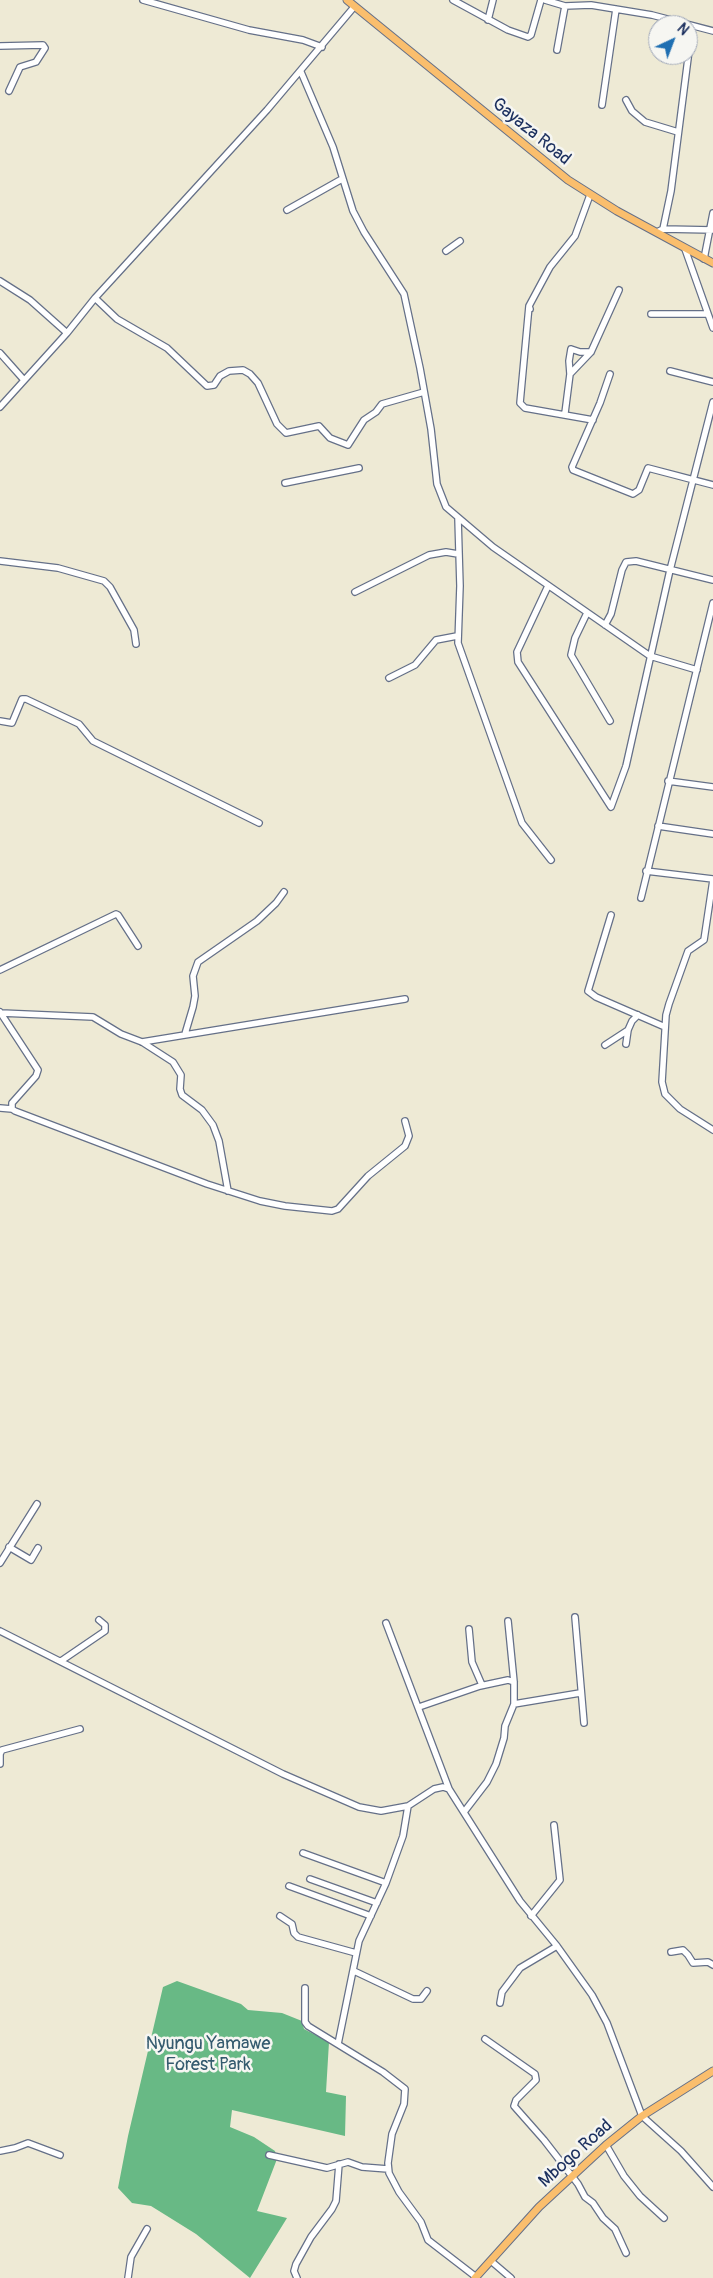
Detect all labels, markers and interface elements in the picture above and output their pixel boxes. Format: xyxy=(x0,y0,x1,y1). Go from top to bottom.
north arrow xyxy=(648,15,698,65)
text: N xyxy=(674,20,692,39)
street label: Gayaza Road xyxy=(487,94,575,170)
park label: Nyungu Yamawe Forest Park xyxy=(146,2033,270,2076)
street label: Mbogo Road xyxy=(535,2115,617,2193)

